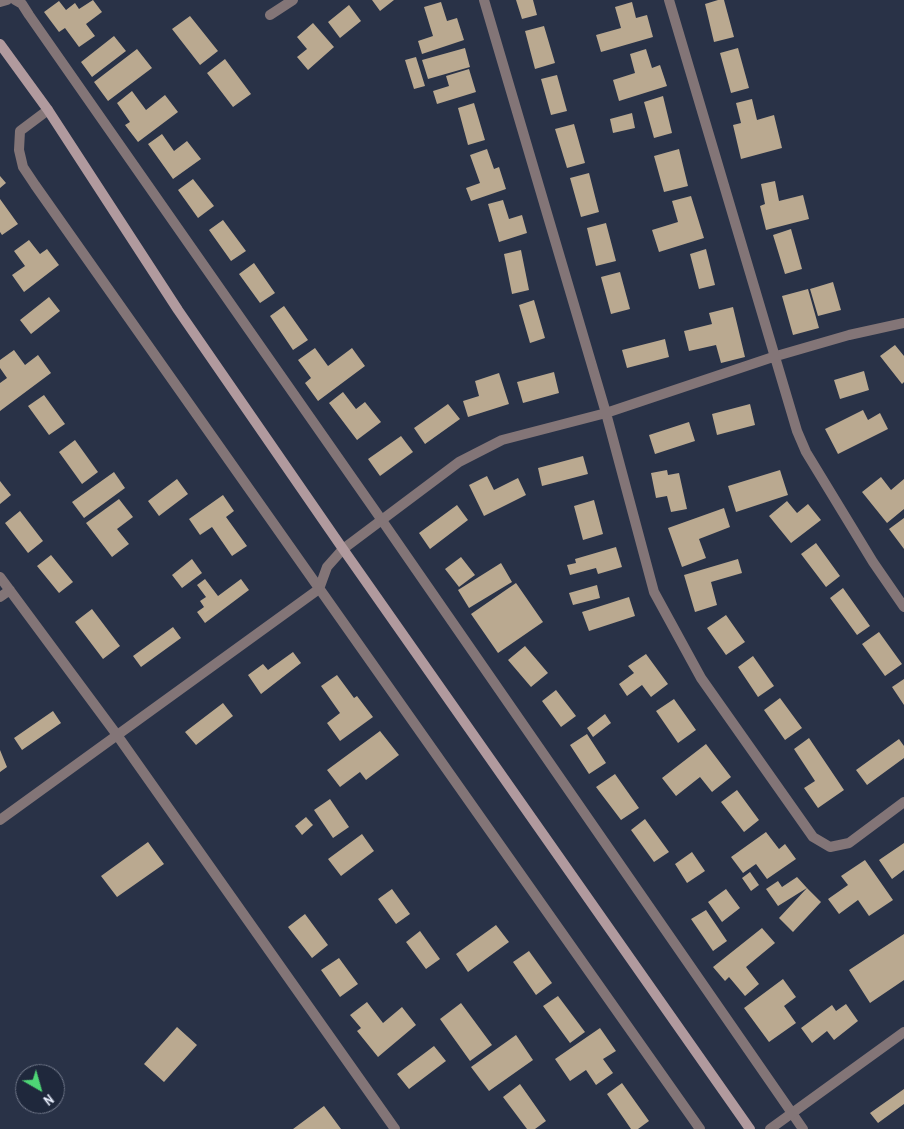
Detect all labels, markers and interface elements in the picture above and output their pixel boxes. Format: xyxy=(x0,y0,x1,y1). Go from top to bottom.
north arrow xyxy=(15,1064,65,1114)
text: N xyxy=(40,1090,57,1110)

